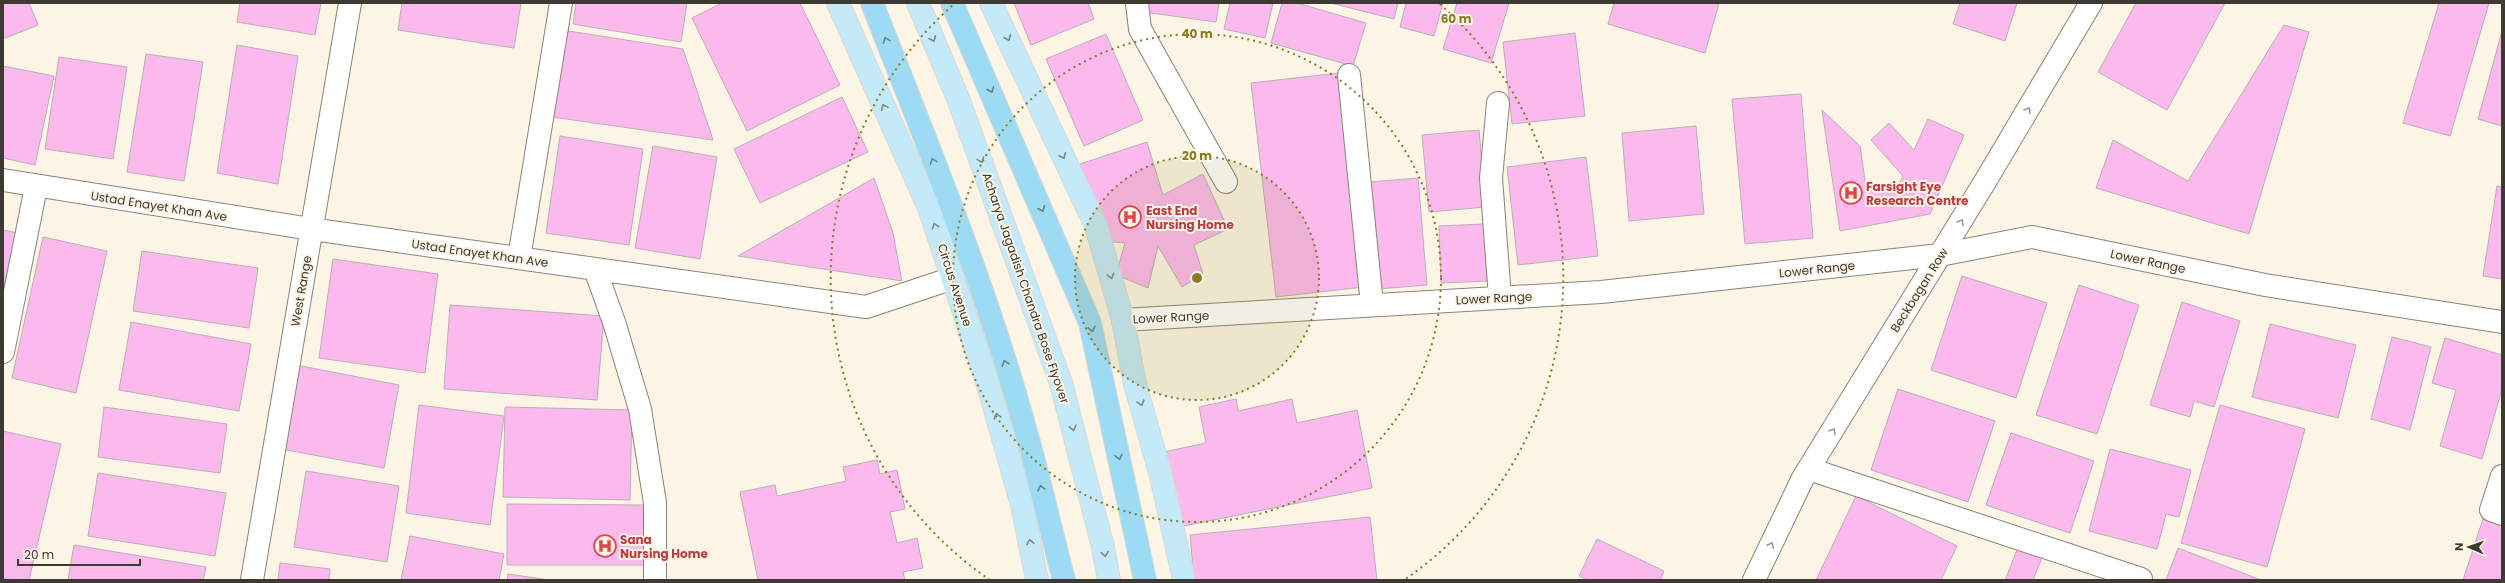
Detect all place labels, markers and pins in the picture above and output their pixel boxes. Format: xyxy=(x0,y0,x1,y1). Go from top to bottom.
place label: Farsight Eye Research Centre xyxy=(1866,178,1969,209)
hospital icon: Farsight Eye Research Centre xyxy=(1838,180,1864,206)
place label: East End Nursing Home xyxy=(1146,202,1234,233)
hospital icon: East End Nursing Home xyxy=(1117,204,1143,230)
centre of rings xyxy=(1190,271,1204,285)
place label: Sana Nursing Home xyxy=(620,531,708,562)
hospital icon: Sana Nursing Home xyxy=(592,533,618,559)

